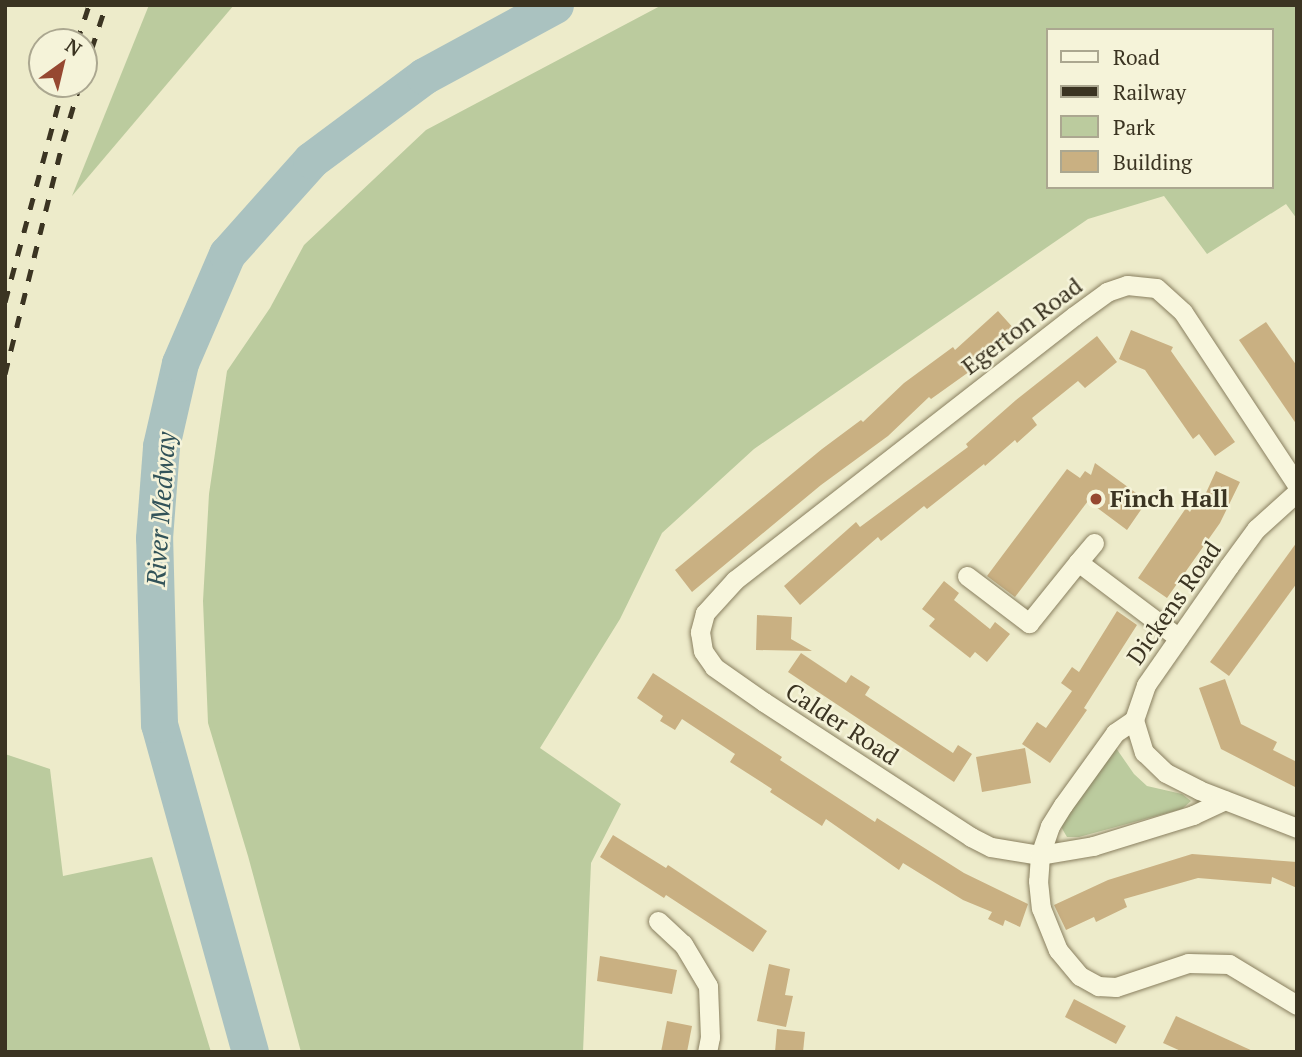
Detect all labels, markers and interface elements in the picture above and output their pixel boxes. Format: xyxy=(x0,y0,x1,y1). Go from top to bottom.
north arrow xyxy=(28,28,98,98)
legend xyxy=(1046,28,1274,189)
text: N xyxy=(61,32,87,61)
text: Road xyxy=(1113,43,1160,71)
text: Railway xyxy=(1113,78,1186,106)
text: Park xyxy=(1113,113,1155,141)
text: Building xyxy=(1113,148,1192,176)
street label: Egerton Road xyxy=(956,271,1088,381)
water label: River Medway xyxy=(140,431,182,587)
place label: Finch Hall xyxy=(1110,485,1228,513)
marker: Finch Hall xyxy=(1088,491,1104,507)
street label: Dickens Road xyxy=(1121,536,1227,670)
street label: Calder Road xyxy=(780,677,904,771)

